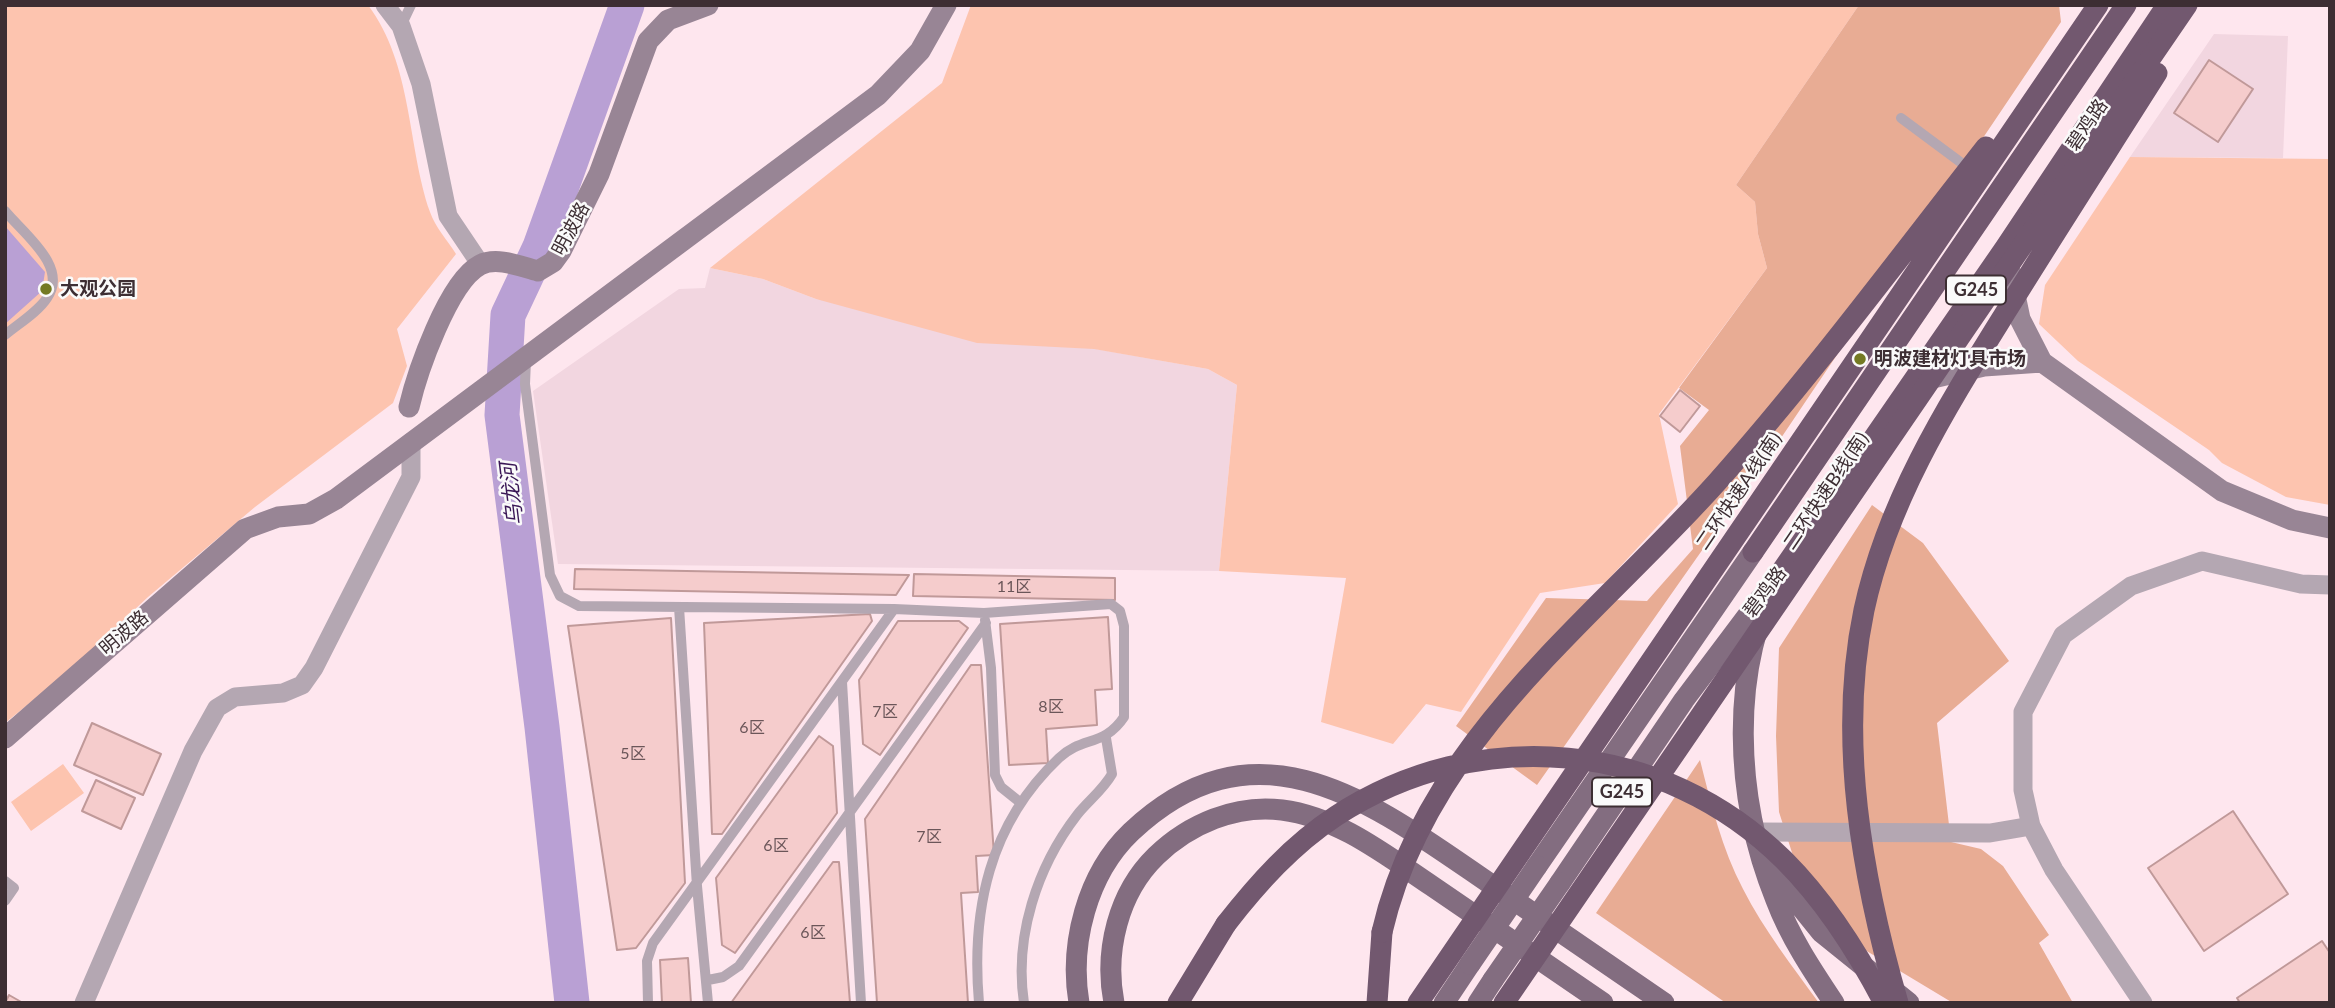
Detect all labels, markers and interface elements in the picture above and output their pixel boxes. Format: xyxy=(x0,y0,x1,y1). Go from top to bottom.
street label: 碧鸡路 xyxy=(2062,95,2112,155)
street label: 明波路 xyxy=(548,198,594,260)
road number: G245 xyxy=(1946,276,2006,304)
place label: 大观公园 xyxy=(60,278,136,300)
marker: 大观公园 xyxy=(38,281,54,297)
place label: 明波建材灯具市场 xyxy=(1874,348,2026,370)
marker: 明波建材灯具市场 xyxy=(1852,351,1868,367)
street label: 二环快速A线(南) xyxy=(1691,428,1787,554)
street label: 二环快速B线(南) xyxy=(1778,428,1874,554)
water label: 乌龙河 xyxy=(496,461,528,527)
street label: 碧鸡路 xyxy=(1739,562,1791,622)
house number: 11区 xyxy=(997,577,1031,597)
street label: 明波路 xyxy=(95,606,153,660)
house number: 8区 xyxy=(1038,697,1064,717)
house number: 7区 xyxy=(872,702,898,722)
house number: 6区 xyxy=(739,718,765,738)
house number: 5区 xyxy=(620,744,646,764)
road number: G245 xyxy=(1592,778,1652,806)
house number: 7区 xyxy=(916,827,942,847)
house number: 6区 xyxy=(763,836,789,856)
house number: 6区 xyxy=(800,923,826,943)

